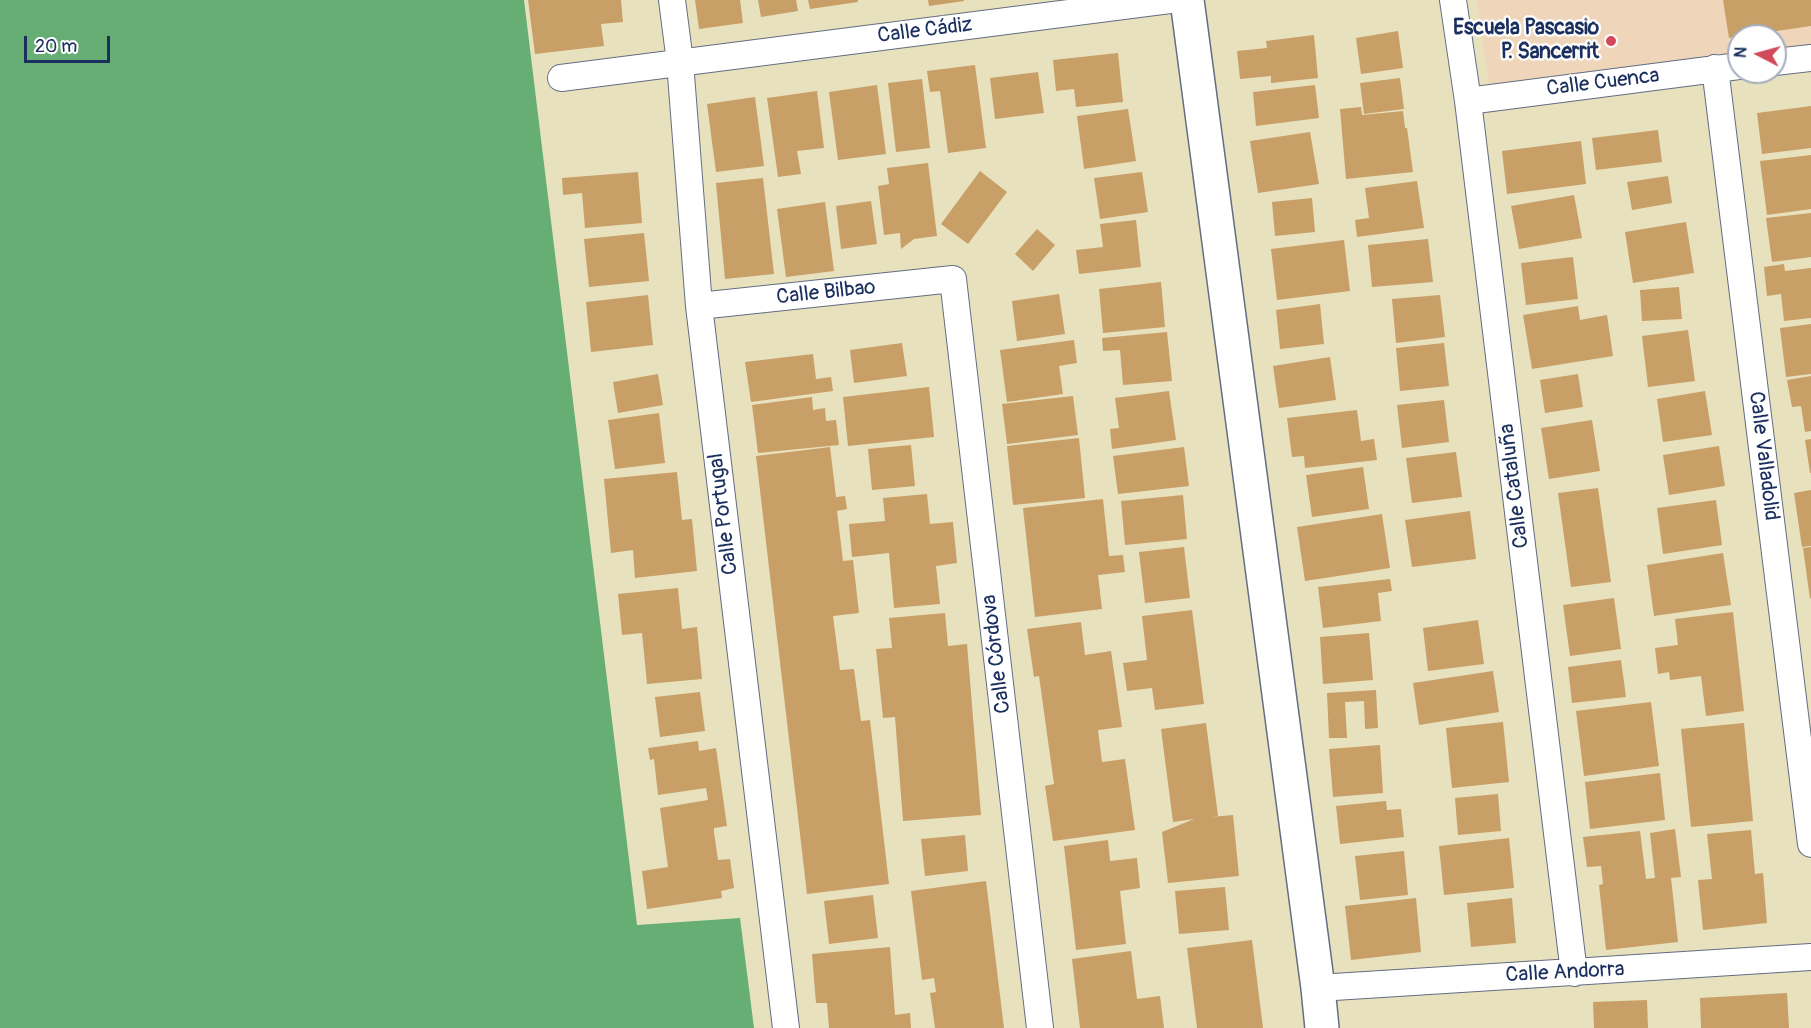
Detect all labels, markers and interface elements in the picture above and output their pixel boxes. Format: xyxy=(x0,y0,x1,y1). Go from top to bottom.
street label: Calle Cádiz xyxy=(876,13,974,49)
place label: Escuela Pascasio P. Sancerrit xyxy=(1453,16,1599,66)
scale bar xyxy=(27,24,112,62)
north arrow xyxy=(1727,24,1787,84)
marker: Escuela Pascasio P. Sancerrit xyxy=(1604,34,1618,48)
text: 20 m xyxy=(35,35,77,58)
text: N xyxy=(1731,46,1752,59)
street label: Calle Cuenca xyxy=(1545,64,1661,102)
street label: Calle Bilbao xyxy=(775,275,877,311)
street label: Calle Valladolid xyxy=(1743,390,1783,522)
street label: Calle Cataluña xyxy=(1495,422,1535,550)
street label: Calle Portugal xyxy=(704,452,744,576)
street label: Calle Córdova xyxy=(977,593,1017,715)
street label: Calle Andorra xyxy=(1505,957,1625,989)

